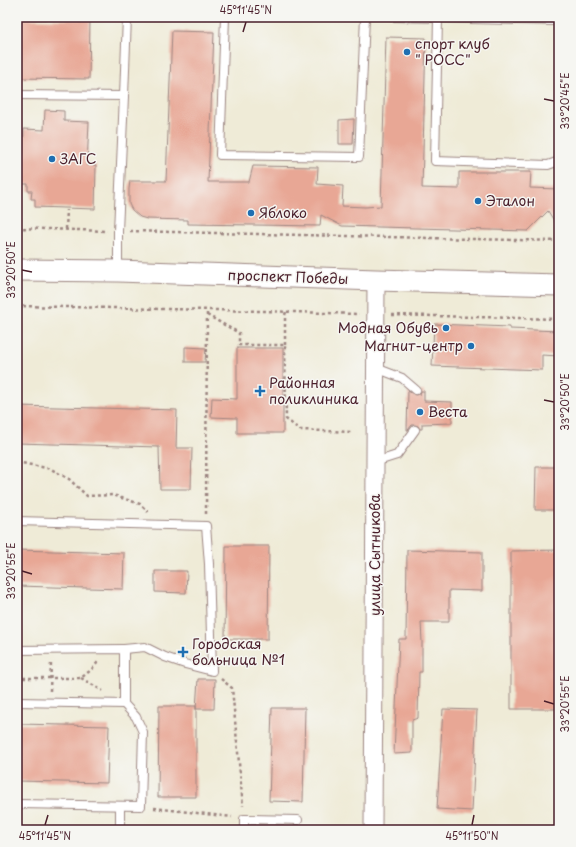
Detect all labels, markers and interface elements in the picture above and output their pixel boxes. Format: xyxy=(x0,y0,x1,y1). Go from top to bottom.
text: 45°11'45"N xyxy=(220,2,272,17)
place label: спорт клуб " РОСС" xyxy=(415,33,490,70)
marker: спорт клуб " РОСС" xyxy=(402,47,412,57)
text: 33°20'45"E xyxy=(557,73,572,129)
place label: ЗАГС xyxy=(59,148,97,169)
marker: ЗАГС xyxy=(47,154,57,164)
place label: Эталон xyxy=(486,190,535,211)
marker: Эталон xyxy=(473,196,483,206)
place label: Яблоко xyxy=(259,202,307,223)
marker: Яблоко xyxy=(246,208,256,218)
text: 33°20'50"E xyxy=(3,241,18,299)
street label: проспект Победы xyxy=(227,264,349,289)
place label: Модная Обувь xyxy=(338,317,438,338)
marker: Модная Обувь xyxy=(441,323,451,333)
place label: Магнит-центр xyxy=(364,335,463,356)
marker: Магнит-центр xyxy=(466,341,476,351)
place label: Районная поликлиника xyxy=(269,372,359,409)
text: 33°20'50"E xyxy=(557,373,572,431)
marker: Районная поликлиника xyxy=(254,385,266,397)
place label: Веста xyxy=(428,401,468,422)
marker: Веста xyxy=(415,407,425,417)
street label: улица Сытникова xyxy=(364,494,385,616)
text: 33°20'55"E xyxy=(3,543,18,599)
place label: Городская больница №1 xyxy=(192,633,285,670)
marker: Городская больница №1 xyxy=(177,646,189,658)
text: 33°20'55"E xyxy=(557,676,572,732)
text: 45°11'45"N xyxy=(19,828,71,843)
text: 45°11'50"N xyxy=(445,828,499,843)

